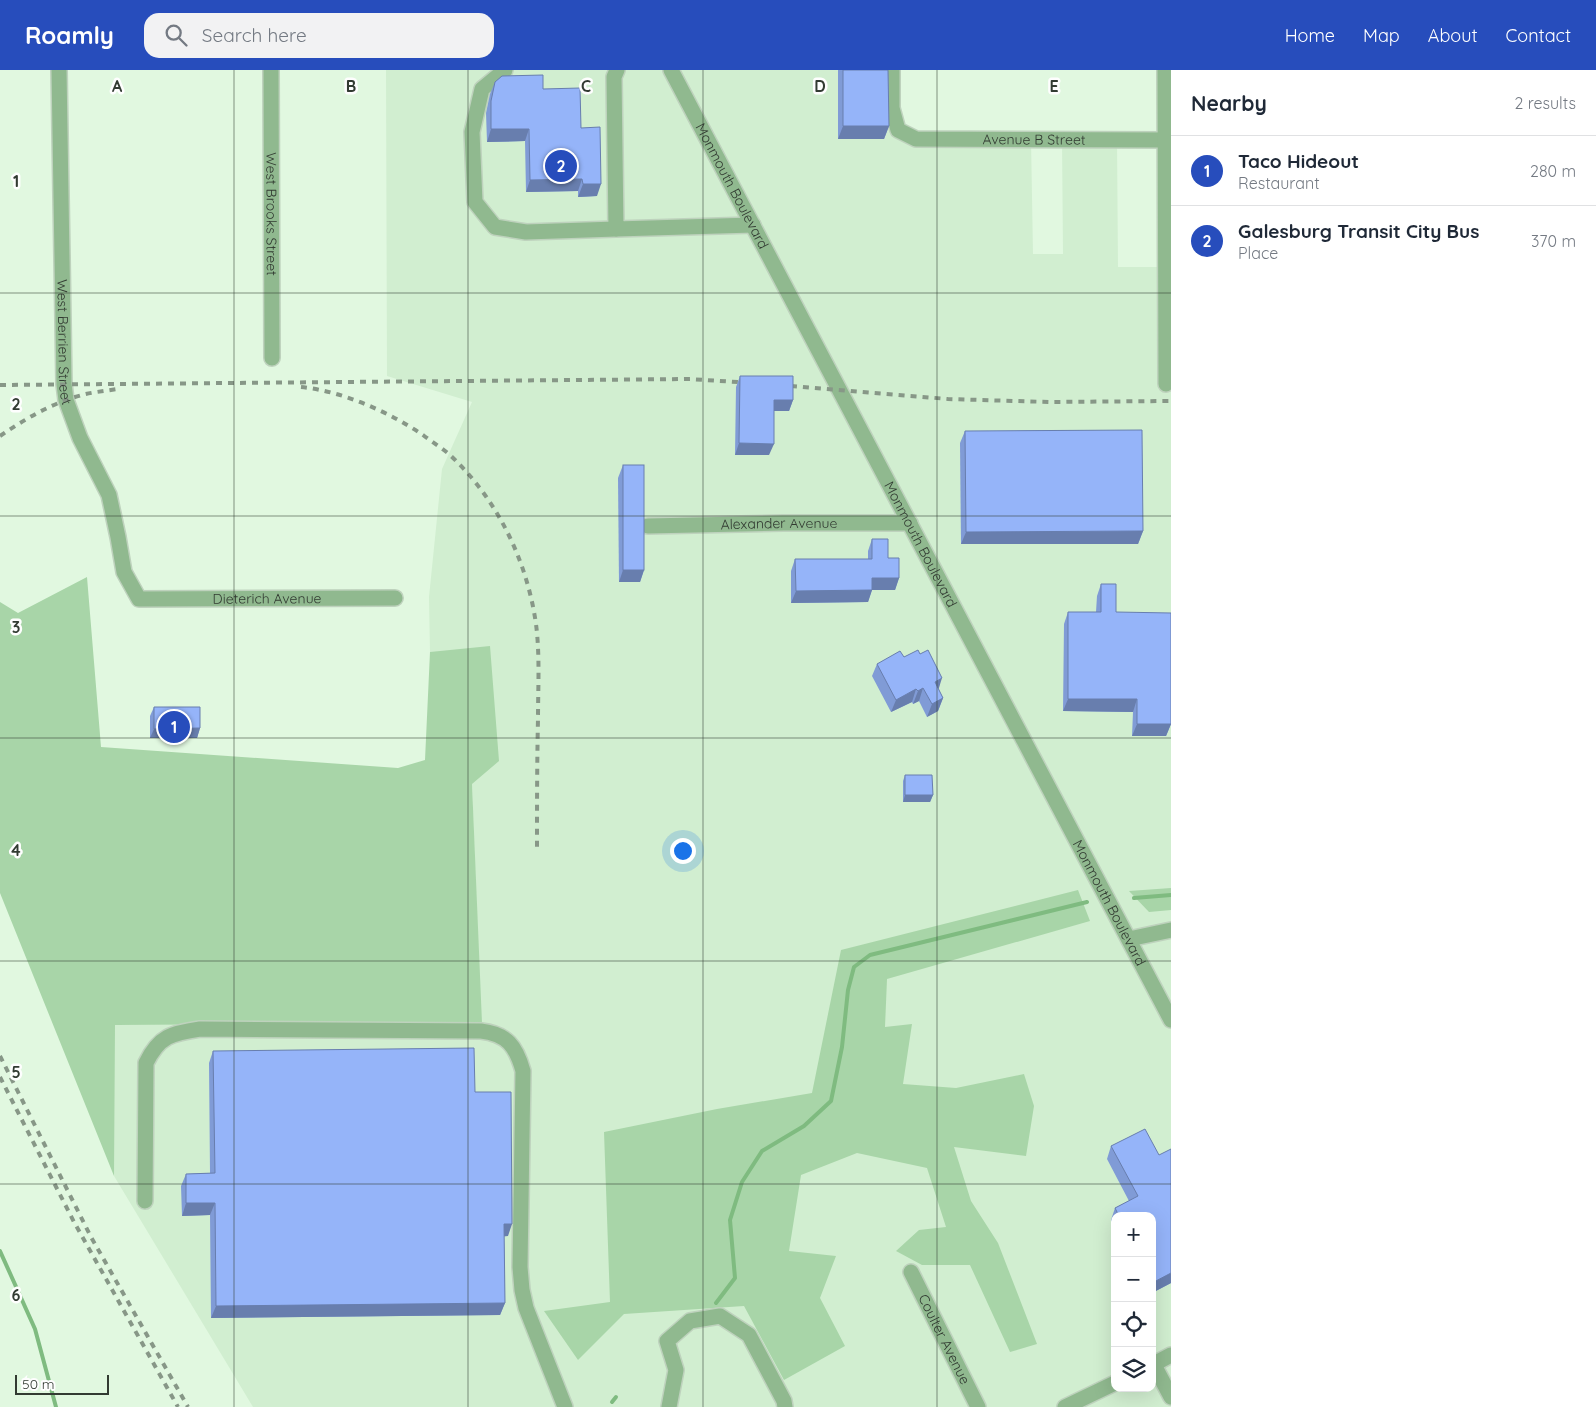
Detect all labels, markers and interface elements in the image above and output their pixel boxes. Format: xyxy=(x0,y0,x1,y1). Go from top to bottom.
search box xyxy=(144,13,494,58)
text: Roamly xyxy=(25,20,114,50)
icon: search xyxy=(162,21,190,49)
text: Search here xyxy=(202,23,307,47)
text: Home xyxy=(1285,24,1335,47)
text: Map xyxy=(1363,24,1400,47)
text: About xyxy=(1428,24,1478,47)
text: Contact xyxy=(1506,24,1571,47)
text: A xyxy=(112,76,123,96)
text: B xyxy=(346,76,356,96)
text: C xyxy=(581,76,591,96)
text: D xyxy=(814,76,826,96)
text: E xyxy=(1049,76,1059,96)
text: Nearby xyxy=(1191,90,1267,116)
text: 2 results xyxy=(1514,93,1576,113)
street label: Monmouth Boulevard xyxy=(691,120,773,252)
street label: Avenue B Street xyxy=(983,130,1086,149)
pin: 2 xyxy=(545,147,577,185)
text: Taco Hideout xyxy=(1238,149,1359,173)
street label: West Brooks Street xyxy=(262,152,281,276)
text: 1 xyxy=(1204,161,1210,181)
text: 280 m xyxy=(1530,161,1576,181)
text: 1 xyxy=(13,171,19,191)
text: Restaurant xyxy=(1238,173,1320,193)
text: Galesburg Transit City Bus xyxy=(1238,219,1479,243)
text: 2 xyxy=(1202,231,1212,251)
text: 370 m xyxy=(1531,231,1576,251)
text: Place xyxy=(1238,243,1278,263)
street label: West Berrien Street xyxy=(53,279,76,408)
text: 2 xyxy=(11,394,21,414)
street label: Monmouth Boulevard xyxy=(880,478,961,610)
street label: Alexander Avenue xyxy=(720,514,837,533)
street label: Dieterich Avenue xyxy=(213,589,322,608)
text: 3 xyxy=(12,617,20,637)
pin: 1 xyxy=(158,708,190,746)
street label: Monmouth Boulevard xyxy=(1069,837,1150,969)
your location xyxy=(670,838,696,864)
text: 4 xyxy=(11,840,21,860)
text: 5 xyxy=(11,1062,21,1082)
map controls xyxy=(1111,1212,1156,1392)
button: + xyxy=(1111,1212,1156,1257)
button: − xyxy=(1111,1257,1156,1302)
text: 6 xyxy=(12,1285,21,1305)
street label: Coulter Avenue xyxy=(914,1291,974,1387)
button: locate xyxy=(1111,1302,1156,1347)
button: layers xyxy=(1111,1347,1156,1392)
scale bar xyxy=(15,1372,109,1395)
text: 50 m xyxy=(22,1375,55,1393)

